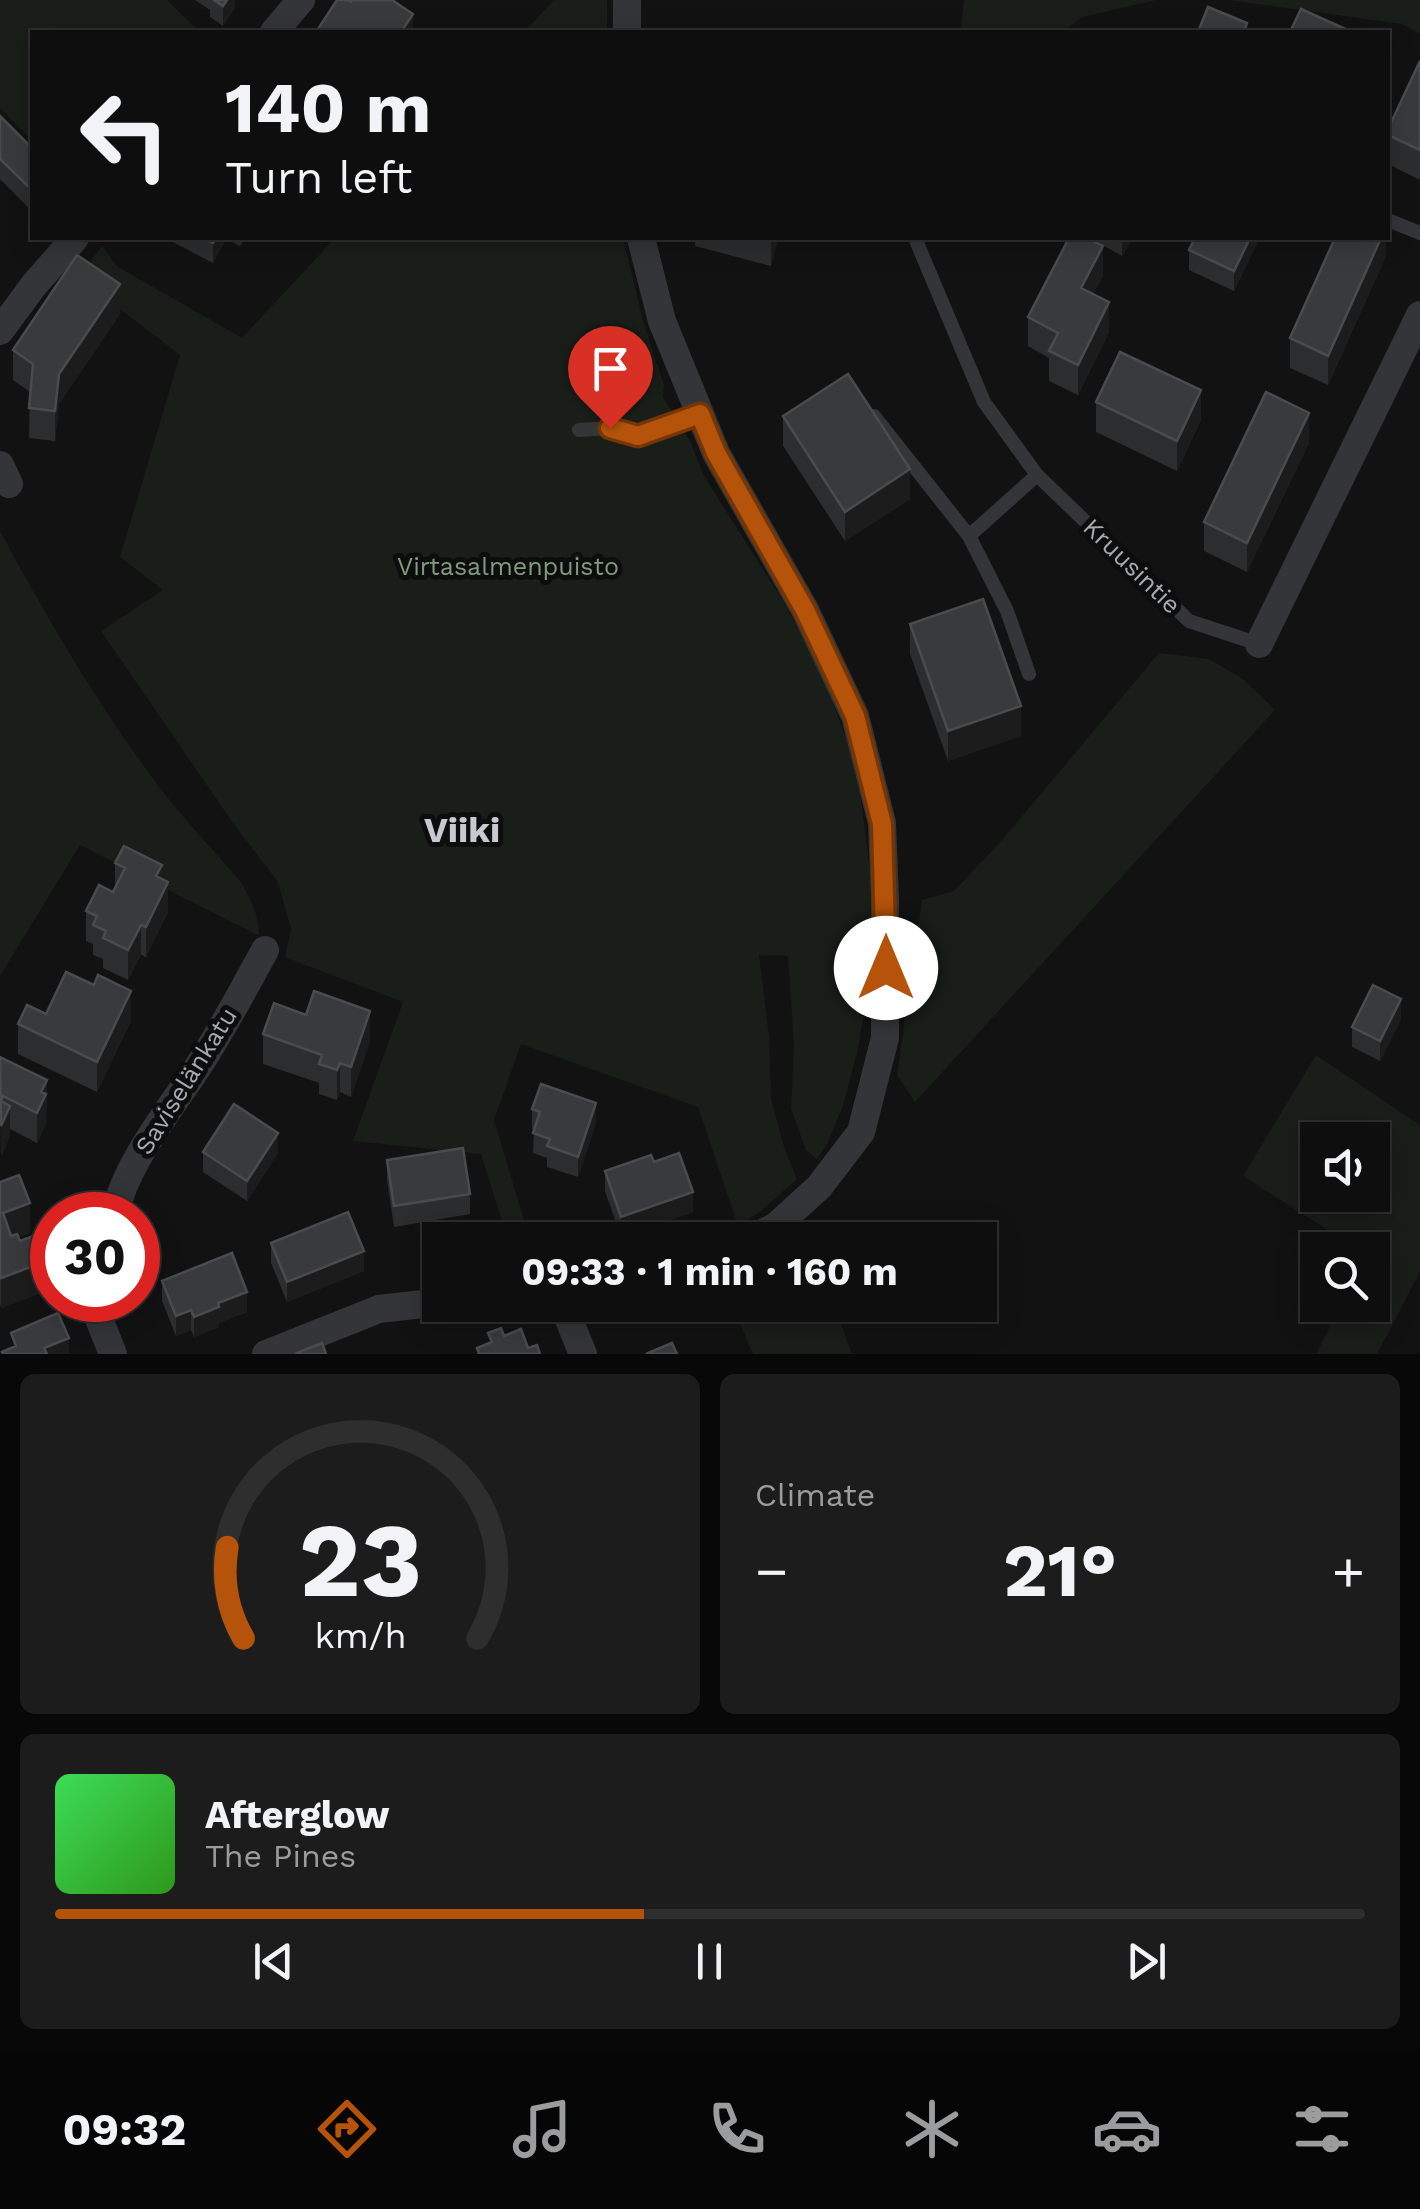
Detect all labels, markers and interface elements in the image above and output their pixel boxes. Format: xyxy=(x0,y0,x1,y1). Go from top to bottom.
text: 140 m xyxy=(225,67,431,149)
icon: left xyxy=(60,70,190,200)
text: Turn left xyxy=(225,151,412,204)
pin xyxy=(568,326,653,429)
icon: arrive xyxy=(583,341,638,396)
street label: Kruusintie xyxy=(1077,512,1187,620)
park label: Virtasalmenpuisto xyxy=(397,552,619,581)
district label: Viiki xyxy=(424,809,500,851)
position arrow xyxy=(834,916,938,1020)
street label: Saviselänkatu xyxy=(129,1002,243,1160)
map controls xyxy=(1300,1122,1390,1322)
button: sound xyxy=(1300,1122,1390,1212)
speed limit sign: 30 xyxy=(30,1192,160,1322)
button: search xyxy=(1300,1232,1390,1322)
text: 09:33 · 1 min · 160 m xyxy=(521,1250,898,1294)
text: Climate xyxy=(755,1476,875,1514)
text: 23 xyxy=(298,1499,422,1621)
text: 21° xyxy=(1003,1526,1117,1614)
text: − xyxy=(755,1539,788,1603)
text: + xyxy=(1332,1539,1365,1603)
text: km/h xyxy=(314,1615,406,1657)
text: Afterglow xyxy=(205,1793,390,1837)
text: The Pines xyxy=(205,1837,356,1875)
icon: previous xyxy=(246,1934,301,1989)
icon: pause xyxy=(682,1934,737,1989)
icon: next xyxy=(1119,1934,1174,1989)
icon: directions xyxy=(312,2094,382,2164)
icon: music xyxy=(507,2094,577,2164)
icon: phone xyxy=(702,2094,772,2164)
icon: climate xyxy=(897,2094,967,2164)
icon: car xyxy=(1092,2094,1162,2164)
icon: filters xyxy=(1287,2094,1357,2164)
text: 09:32 xyxy=(63,2103,186,2156)

